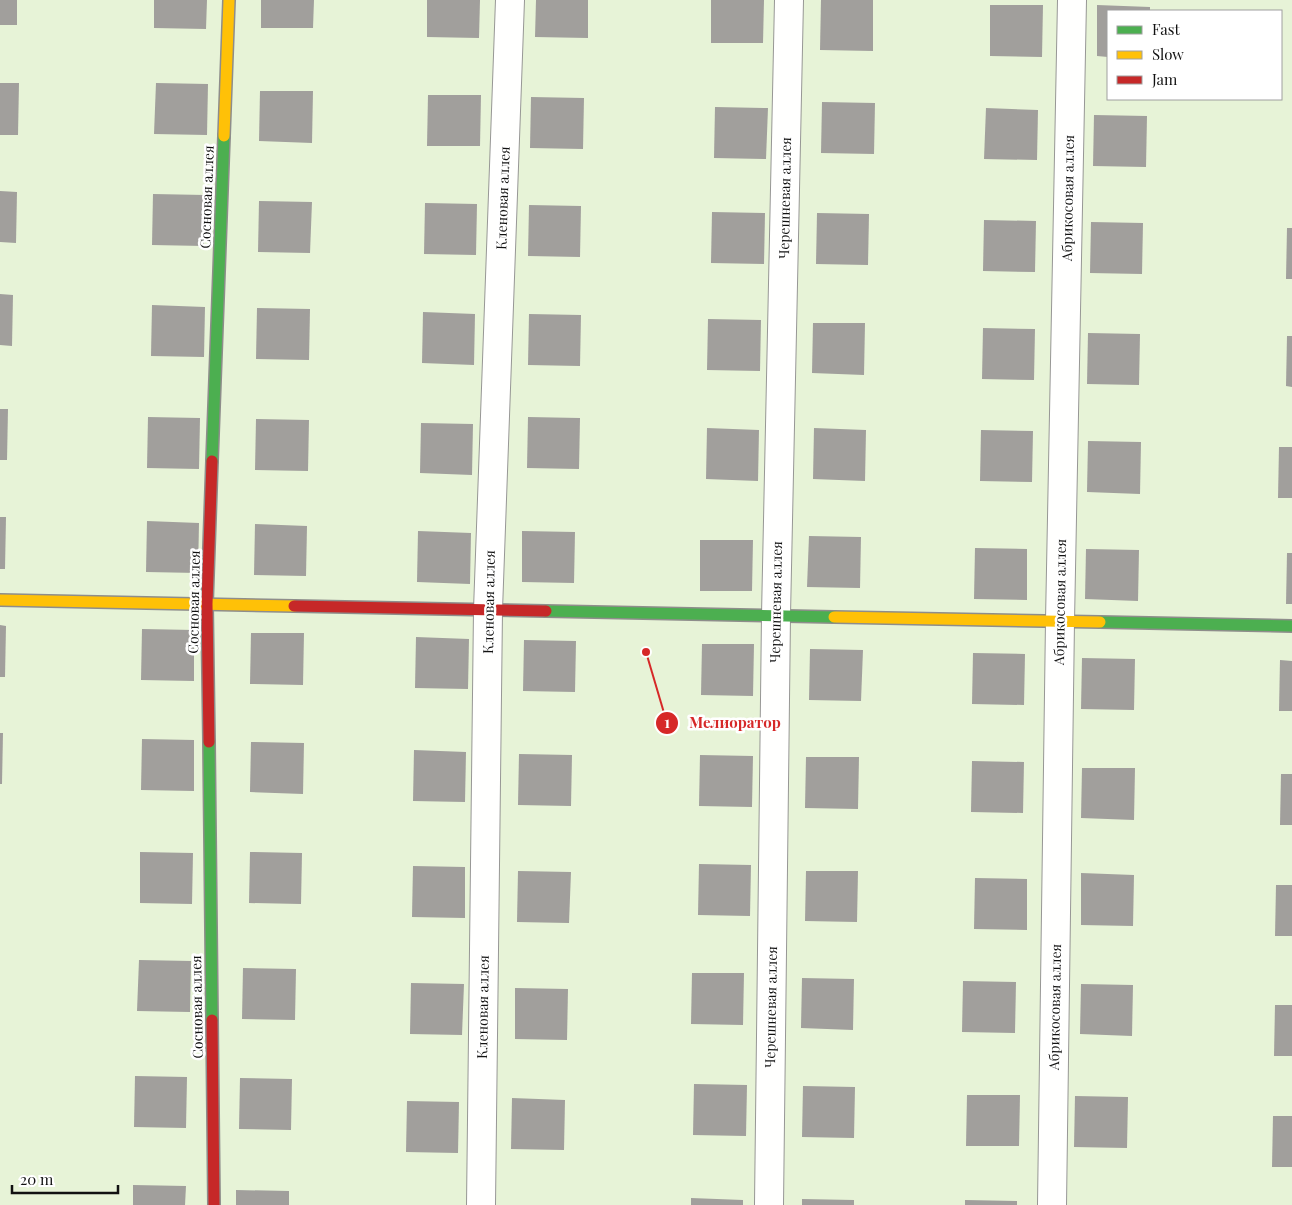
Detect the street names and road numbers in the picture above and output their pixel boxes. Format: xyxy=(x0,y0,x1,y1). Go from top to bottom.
street label: Абрикосовая аллея xyxy=(1057,134,1078,262)
street label: Черешневая аллея xyxy=(774,136,795,259)
street label: Сосновая аллея xyxy=(195,145,218,249)
street label: Кленовая аллея xyxy=(491,145,514,250)
street label: Абрикосовая аллея xyxy=(1049,538,1070,666)
street label: Черешневая аллея xyxy=(765,540,786,663)
street label: Сосновая аллея xyxy=(183,550,204,654)
street label: Кленовая аллея xyxy=(478,550,499,654)
street label: Абрикосовая аллея xyxy=(1044,943,1065,1071)
street label: Черешневая аллея xyxy=(760,945,781,1068)
street label: Сосновая аллея xyxy=(186,955,207,1059)
street label: Кленовая аллея xyxy=(472,955,493,1059)

